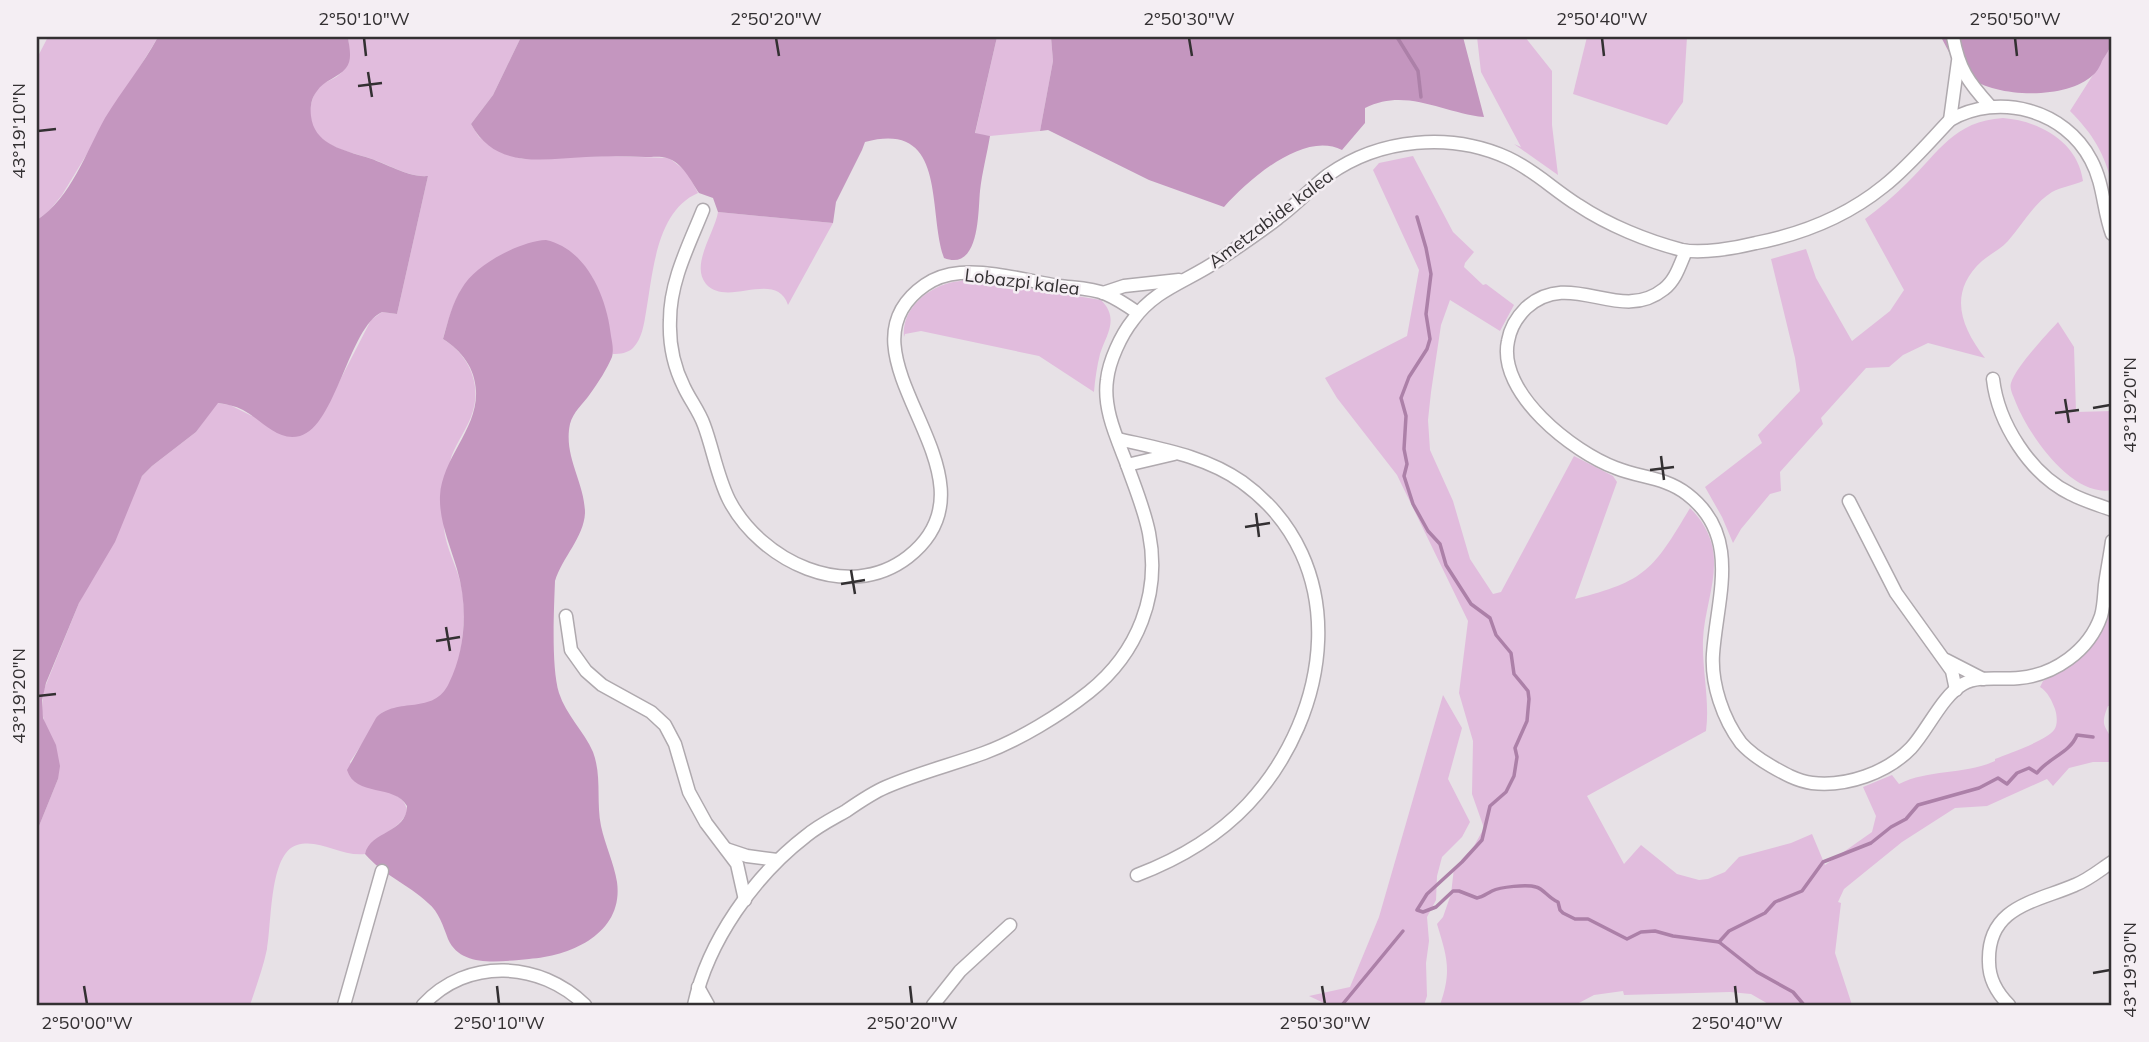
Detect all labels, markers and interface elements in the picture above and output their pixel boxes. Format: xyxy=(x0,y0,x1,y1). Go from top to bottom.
text: 2°50'10"W xyxy=(318,7,410,30)
text: 2°50'20"W xyxy=(730,7,822,30)
text: 2°50'30"W xyxy=(1143,7,1235,30)
text: 2°50'40"W xyxy=(1556,7,1648,30)
text: 2°50'50"W xyxy=(1969,7,2061,30)
text: 43°19'10"N xyxy=(7,83,30,179)
street label: Ametzabide kalea xyxy=(1204,164,1338,273)
street label: Lobazpi kalea xyxy=(963,263,1081,300)
text: 43°19'20"N xyxy=(2118,357,2141,453)
text: 43°19'20"N xyxy=(7,648,30,744)
text: 43°19'30"N xyxy=(2118,922,2141,1018)
text: 2°50'00"W xyxy=(41,1011,133,1034)
text: 2°50'10"W xyxy=(453,1011,545,1034)
text: 2°50'20"W xyxy=(866,1011,958,1034)
text: 2°50'30"W xyxy=(1279,1011,1371,1034)
text: 2°50'40"W xyxy=(1691,1011,1783,1034)

